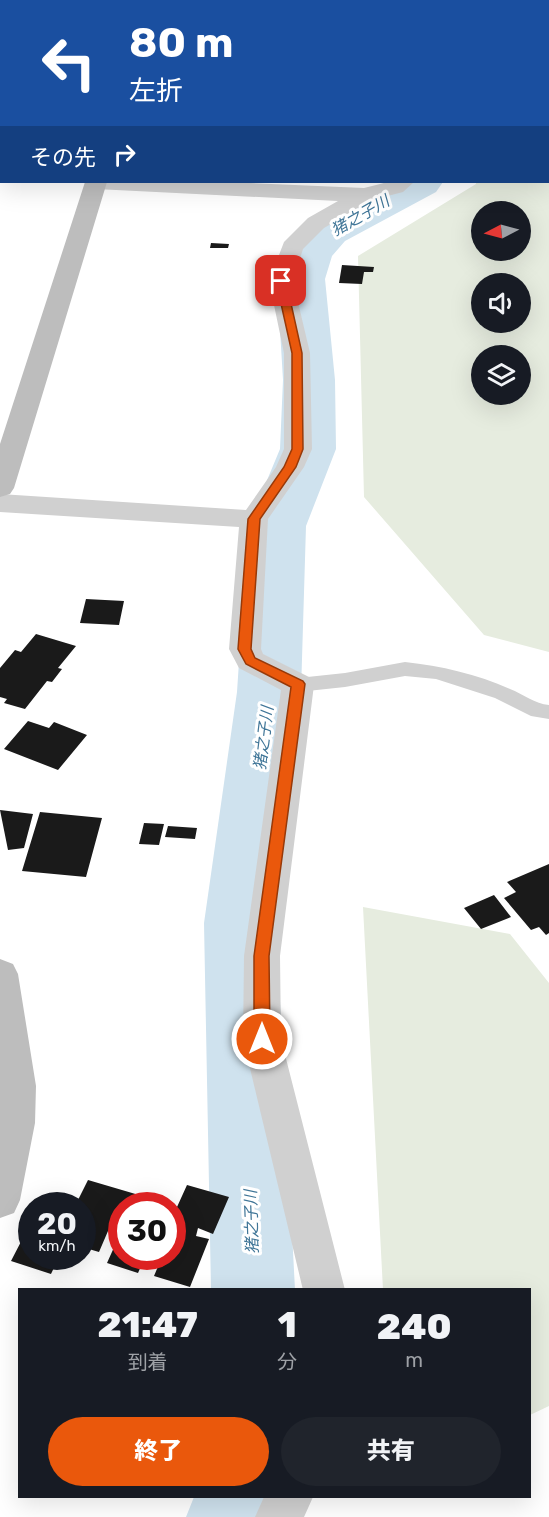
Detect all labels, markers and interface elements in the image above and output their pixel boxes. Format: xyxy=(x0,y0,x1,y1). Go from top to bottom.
text: 80 m xyxy=(129,18,233,68)
icon: left xyxy=(30,24,108,102)
text: 左折 xyxy=(129,75,183,107)
icon: right xyxy=(108,138,141,171)
text: その先 xyxy=(30,144,96,171)
water label: 猪之子川 xyxy=(328,190,394,240)
north arrow xyxy=(471,201,531,261)
map controls xyxy=(471,201,531,405)
pin xyxy=(255,255,306,306)
icon: arrive xyxy=(264,264,297,297)
button: sound xyxy=(471,273,531,333)
button: layers xyxy=(471,345,531,405)
water label: 猪之子川 xyxy=(250,703,277,771)
position arrow xyxy=(230,1007,294,1071)
water label: 猪之子川 xyxy=(241,1188,262,1254)
speed limit sign: 30 xyxy=(108,1192,186,1270)
text: 20 xyxy=(37,1206,77,1242)
text: km/h xyxy=(38,1237,76,1255)
text: 21:47 xyxy=(97,1303,198,1346)
text: 1 xyxy=(278,1303,297,1346)
text: 240 xyxy=(377,1305,452,1348)
text: m xyxy=(405,1348,423,1372)
text: 到着 xyxy=(128,1350,168,1374)
text: 分 xyxy=(277,1350,297,1374)
button: 終了 xyxy=(48,1417,269,1486)
button: 共有 xyxy=(281,1417,501,1486)

